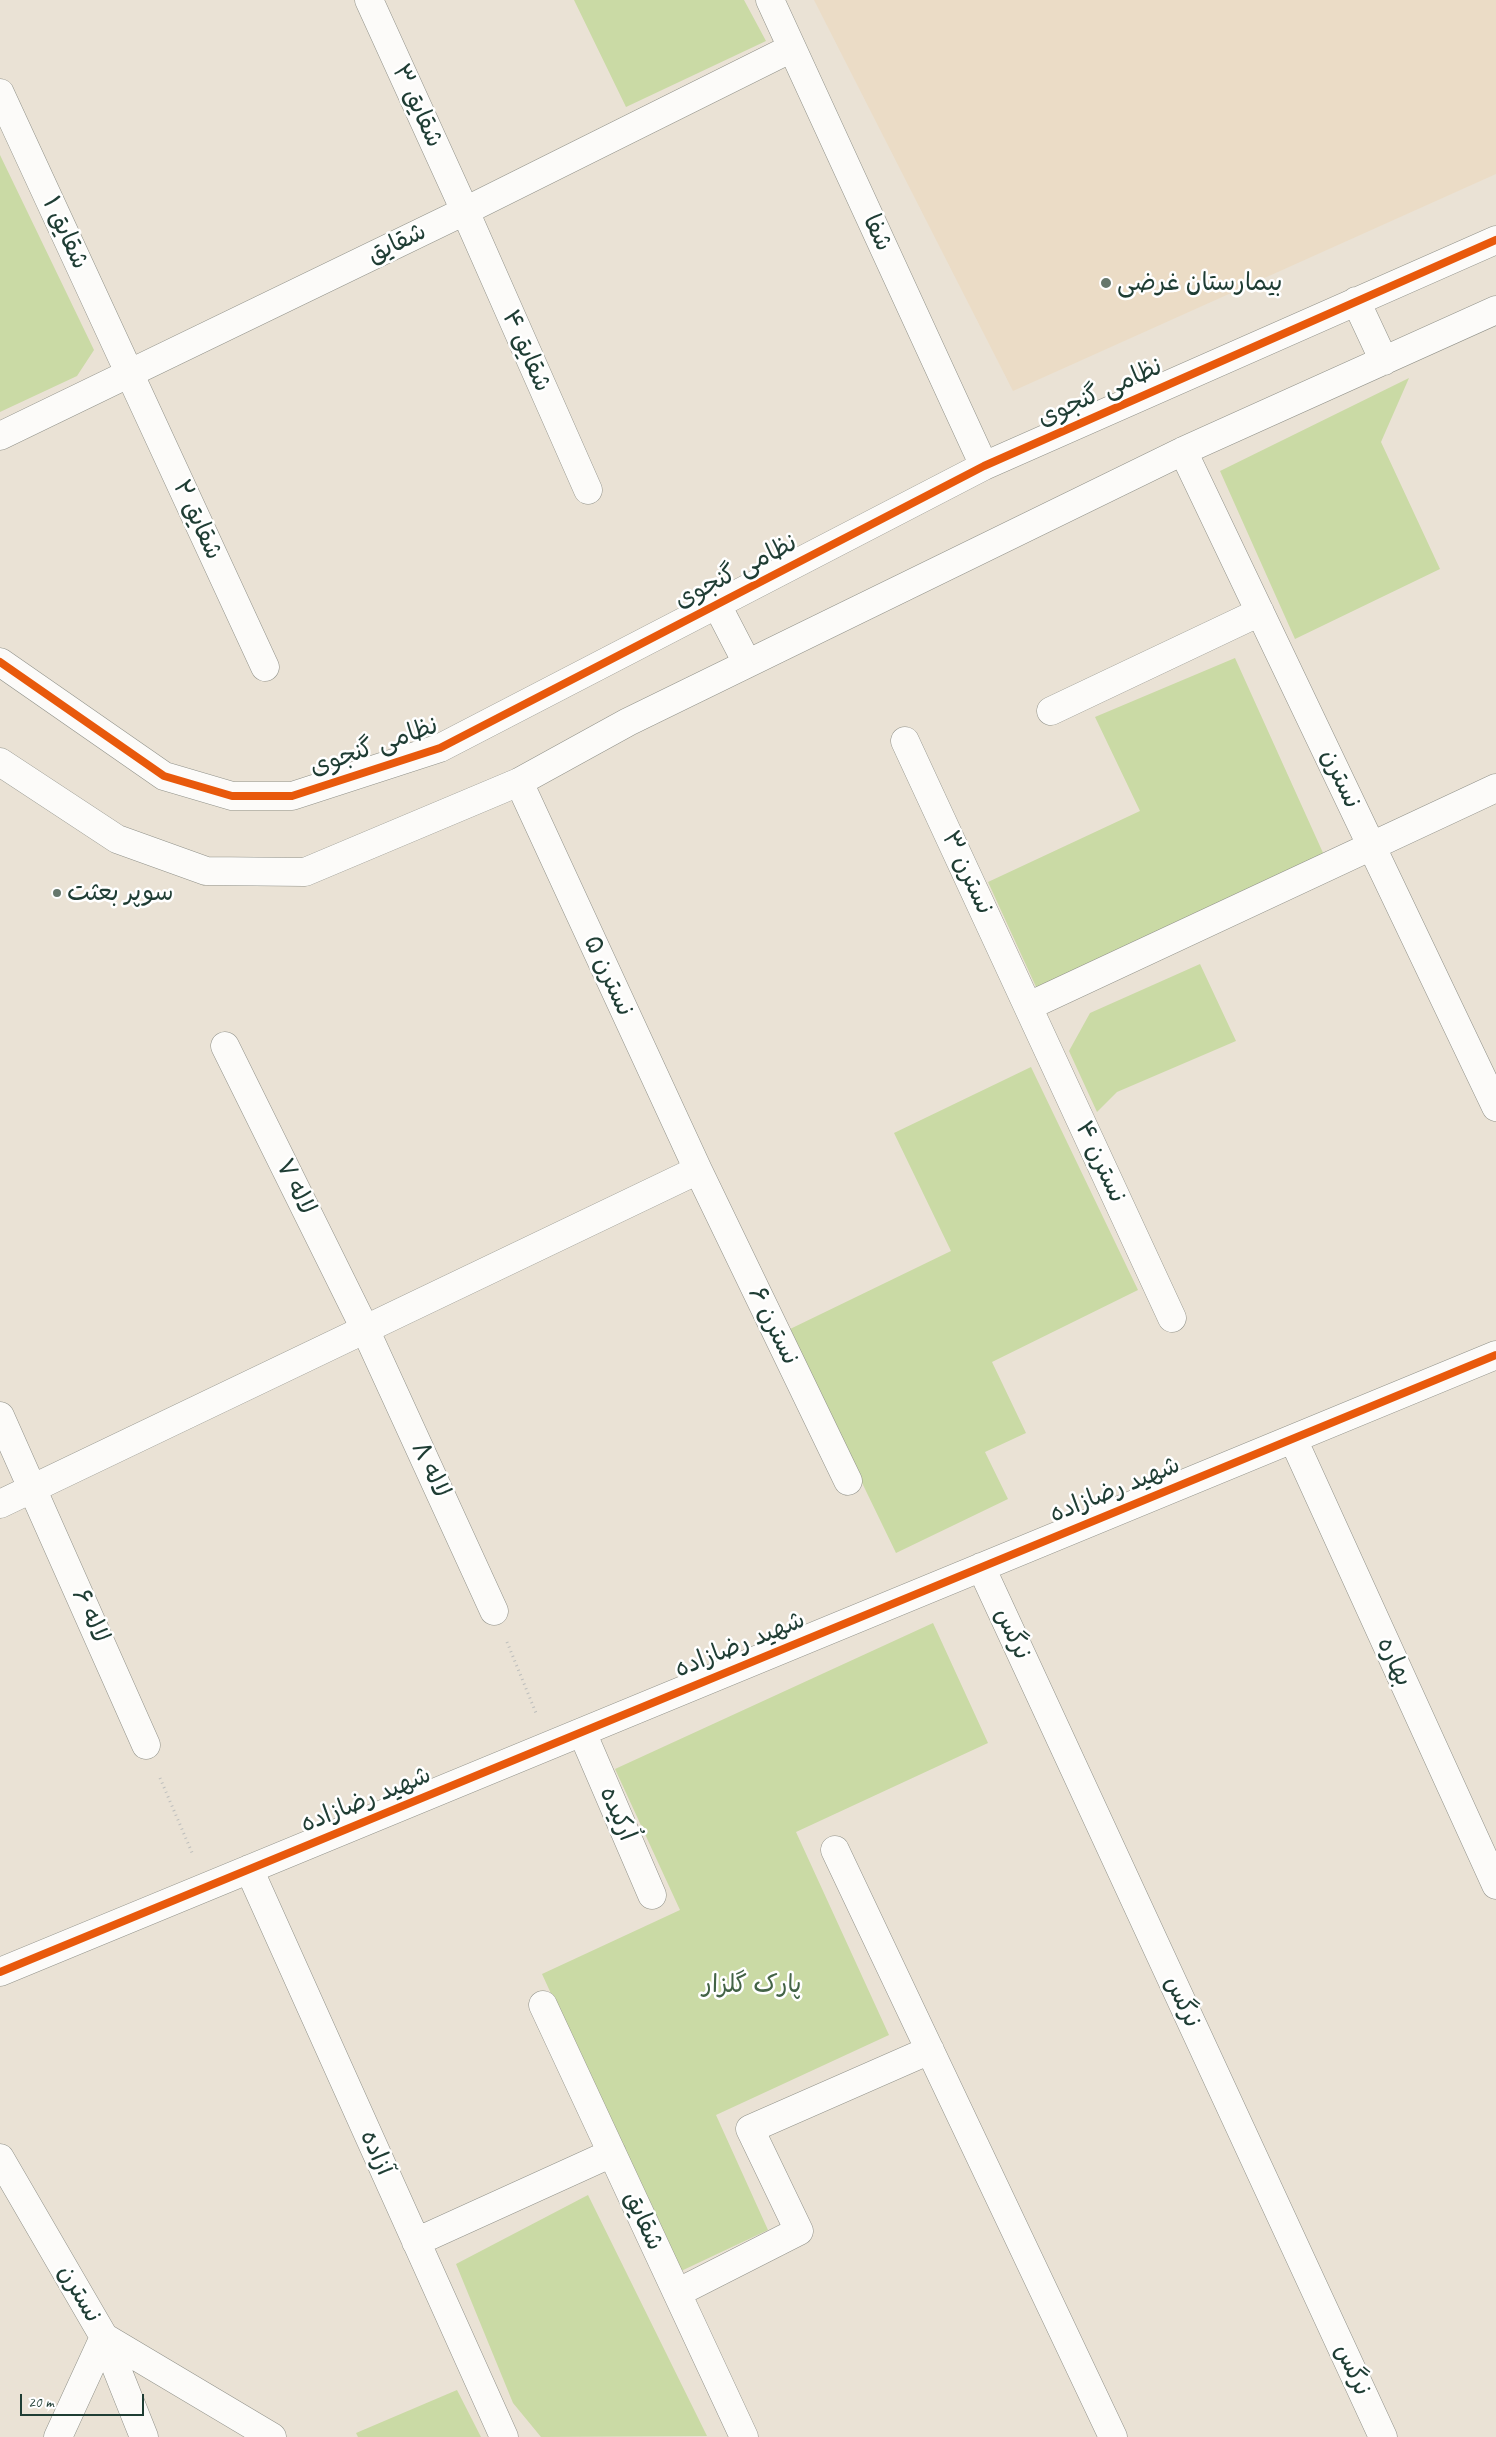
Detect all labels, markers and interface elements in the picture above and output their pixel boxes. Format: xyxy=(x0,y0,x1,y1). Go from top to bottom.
street label: شقایق ۳ xyxy=(385,60,449,152)
street label: شقایق ۱ xyxy=(35,192,95,274)
street label: شفا xyxy=(856,210,898,256)
street label: شقایق xyxy=(363,217,431,271)
place label: بیمارستان غرضی xyxy=(1117,268,1282,298)
marker: بیمارستان غرضی xyxy=(1099,276,1113,290)
street label: شقایق ۴ xyxy=(495,305,557,397)
street label: نظامی گنجوی xyxy=(1033,352,1167,434)
street label: شقایق ۲ xyxy=(166,475,228,565)
street label: نظامی گنجوی xyxy=(670,528,802,616)
street label: نظامی گنجوی xyxy=(306,711,442,783)
street label: نسترن xyxy=(1313,745,1367,813)
street label: نسترن ۳ xyxy=(935,827,999,919)
place label: سوپر بعثت xyxy=(67,878,174,908)
marker: سوپر بعثت xyxy=(51,887,63,899)
street label: نسترن ۵ xyxy=(576,931,640,1021)
street label: نسترن ۴ xyxy=(1068,1116,1132,1208)
street label: لاله ۷ xyxy=(269,1154,321,1220)
street label: نسترن ۶ xyxy=(741,1282,805,1370)
street label: لاله ۸ xyxy=(404,1437,456,1503)
street label: شهید رضازاده xyxy=(1045,1450,1185,1530)
street label: لاله ۶ xyxy=(65,1584,115,1648)
street label: نرگس xyxy=(987,1603,1037,1665)
street label: شهید رضازاده xyxy=(670,1605,810,1685)
street label: بهاره xyxy=(1370,1633,1418,1691)
street label: شهید رضازاده xyxy=(296,1760,436,1840)
street label: اُرکیده xyxy=(592,1782,642,1846)
park label: پارک گلزار xyxy=(702,1970,802,2000)
street label: نرگس xyxy=(1157,1971,1207,2033)
street label: آزاده xyxy=(353,2126,399,2180)
street label: شقایق xyxy=(616,2187,670,2255)
street label: نسترن xyxy=(50,2260,108,2328)
street label: نرگس xyxy=(1327,2339,1377,2401)
scale bar xyxy=(22,2384,146,2416)
text: 20 m xyxy=(28,2393,54,2412)

